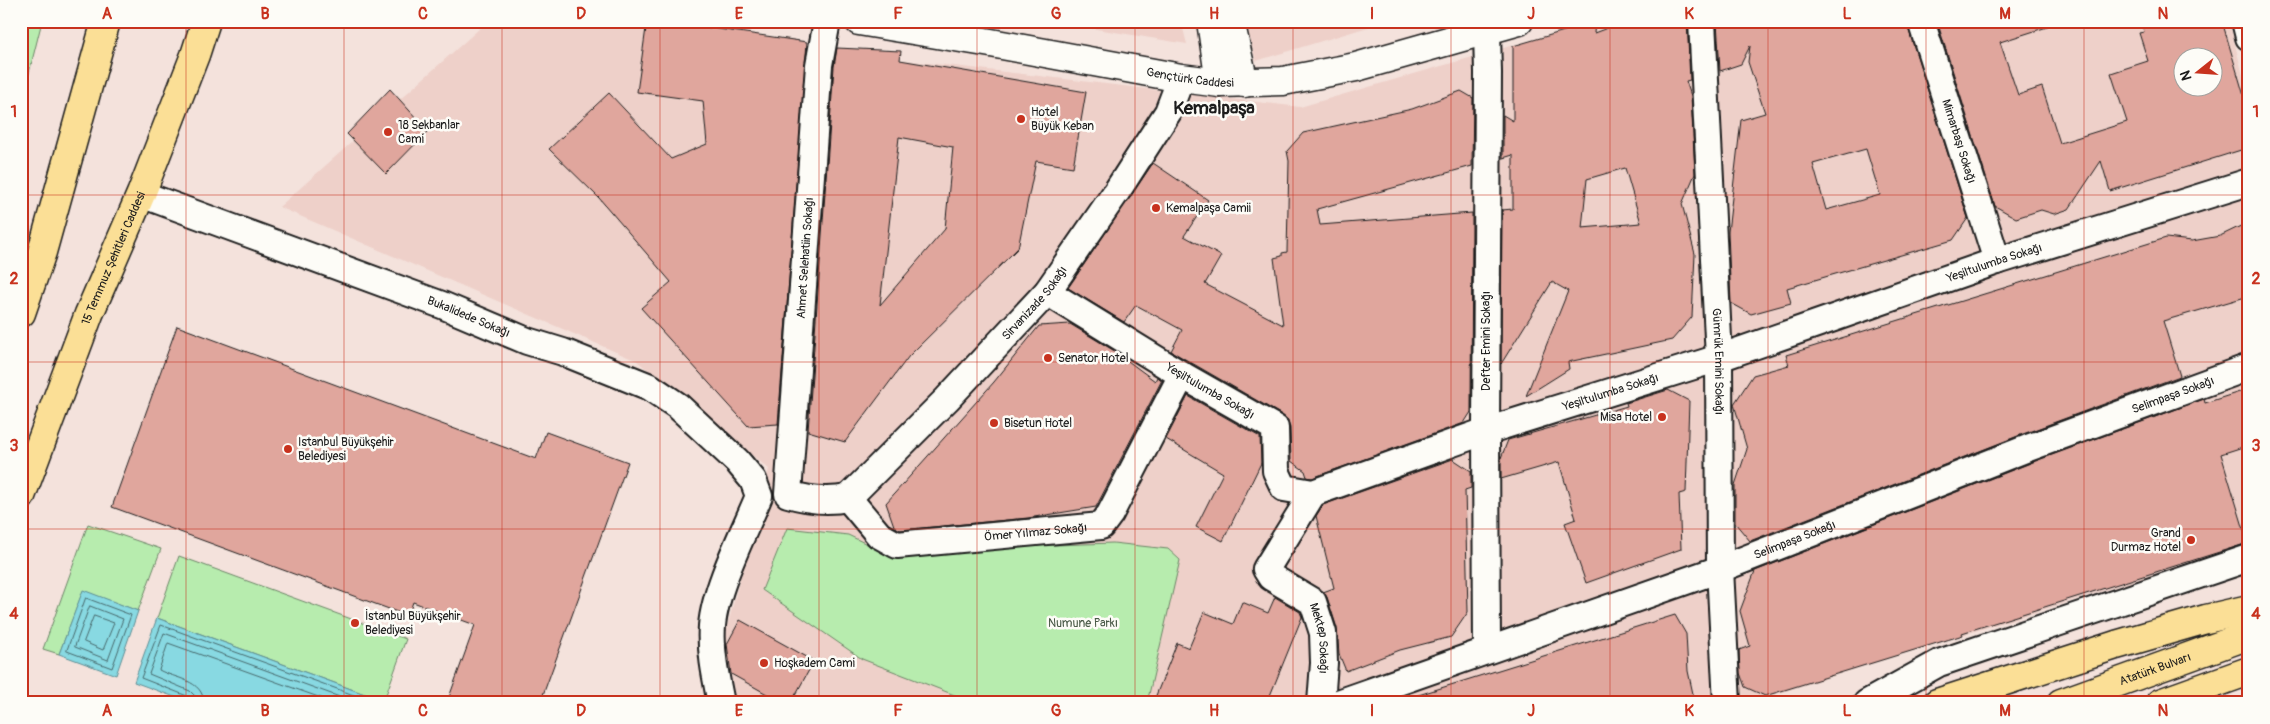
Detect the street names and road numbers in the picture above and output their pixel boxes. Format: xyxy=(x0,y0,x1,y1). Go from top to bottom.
street label: Gençtürk Caddesi xyxy=(1145,65,1234,91)
street label: Mimarbaşı Sokağı xyxy=(1938,97,1979,185)
street label: 15 Temmuz Şehitleri Caddesi xyxy=(79,190,149,327)
street label: Ahmet Selehatiin Sokağı xyxy=(794,197,817,319)
street label: Yeşiltulumba Sokağı xyxy=(1944,240,2044,286)
street label: Sirvanizade Sokağı xyxy=(999,263,1071,343)
street label: Defter Emini Sokağı xyxy=(1479,291,1494,391)
street label: Bukalidede Sokağı xyxy=(425,293,512,341)
street label: Gümrük Emini Sokağı xyxy=(1708,308,1726,415)
street label: Yeşiltulumba Sokağı xyxy=(1162,359,1257,423)
street label: Yeşiltulumba Sokağı xyxy=(1560,370,1660,415)
street label: Selimpaşa Sokağı xyxy=(2130,373,2216,417)
street label: Selimpaşa Sokağı xyxy=(1752,517,1838,563)
street label: Ömer Yılmaz Sokağı xyxy=(983,520,1088,545)
street label: Mektep Sokağı xyxy=(1306,601,1331,674)
street label: Atatürk Bulvarı xyxy=(2117,650,2193,689)

